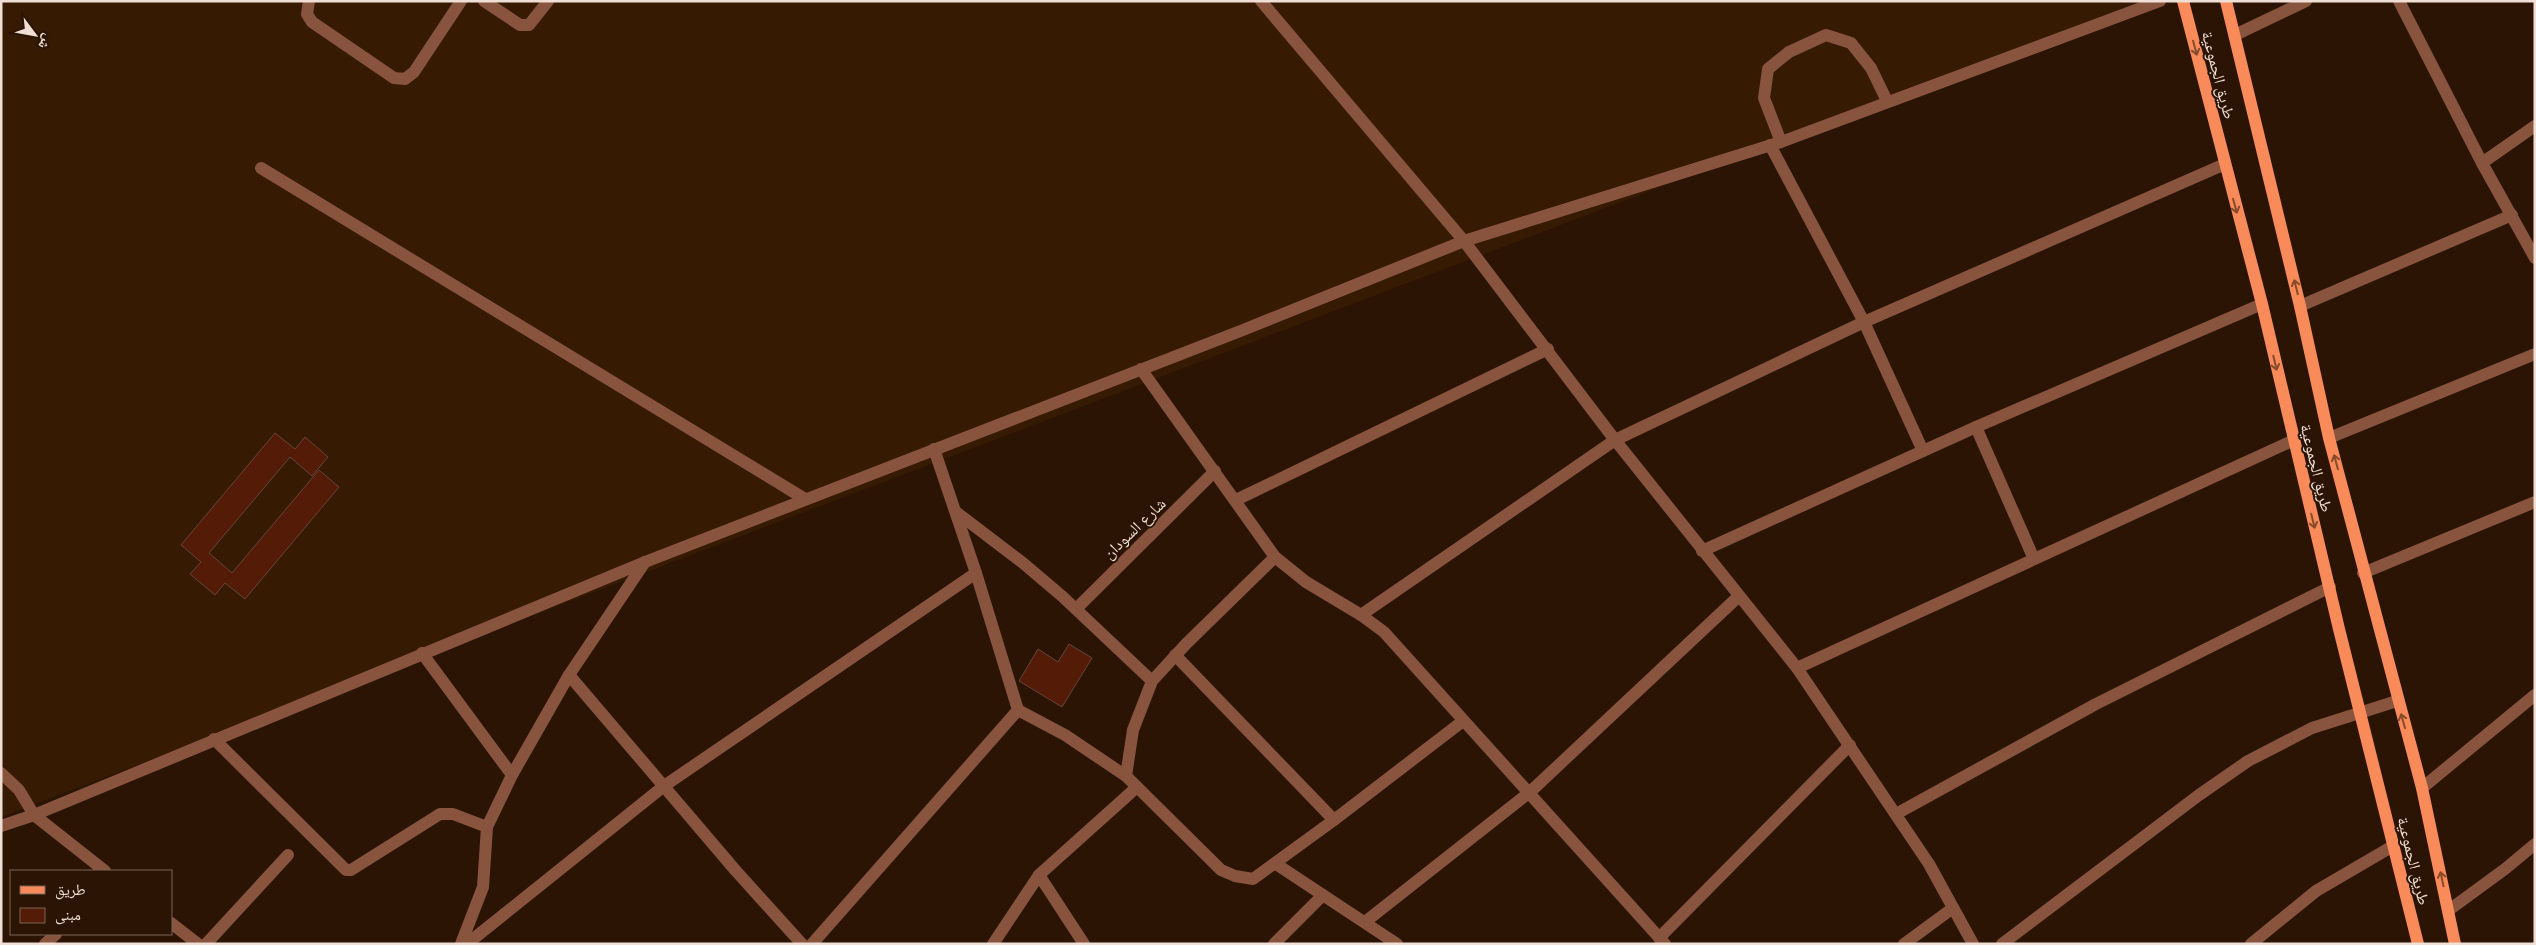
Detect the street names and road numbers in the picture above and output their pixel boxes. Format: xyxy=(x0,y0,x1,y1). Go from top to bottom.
street label: طريق الجموعية xyxy=(2197,29,2239,121)
street label: طريق الجموعية xyxy=(2295,422,2337,514)
street label: شارع السودان xyxy=(1099,494,1170,564)
street label: طريق الجموعية xyxy=(2392,815,2434,907)

